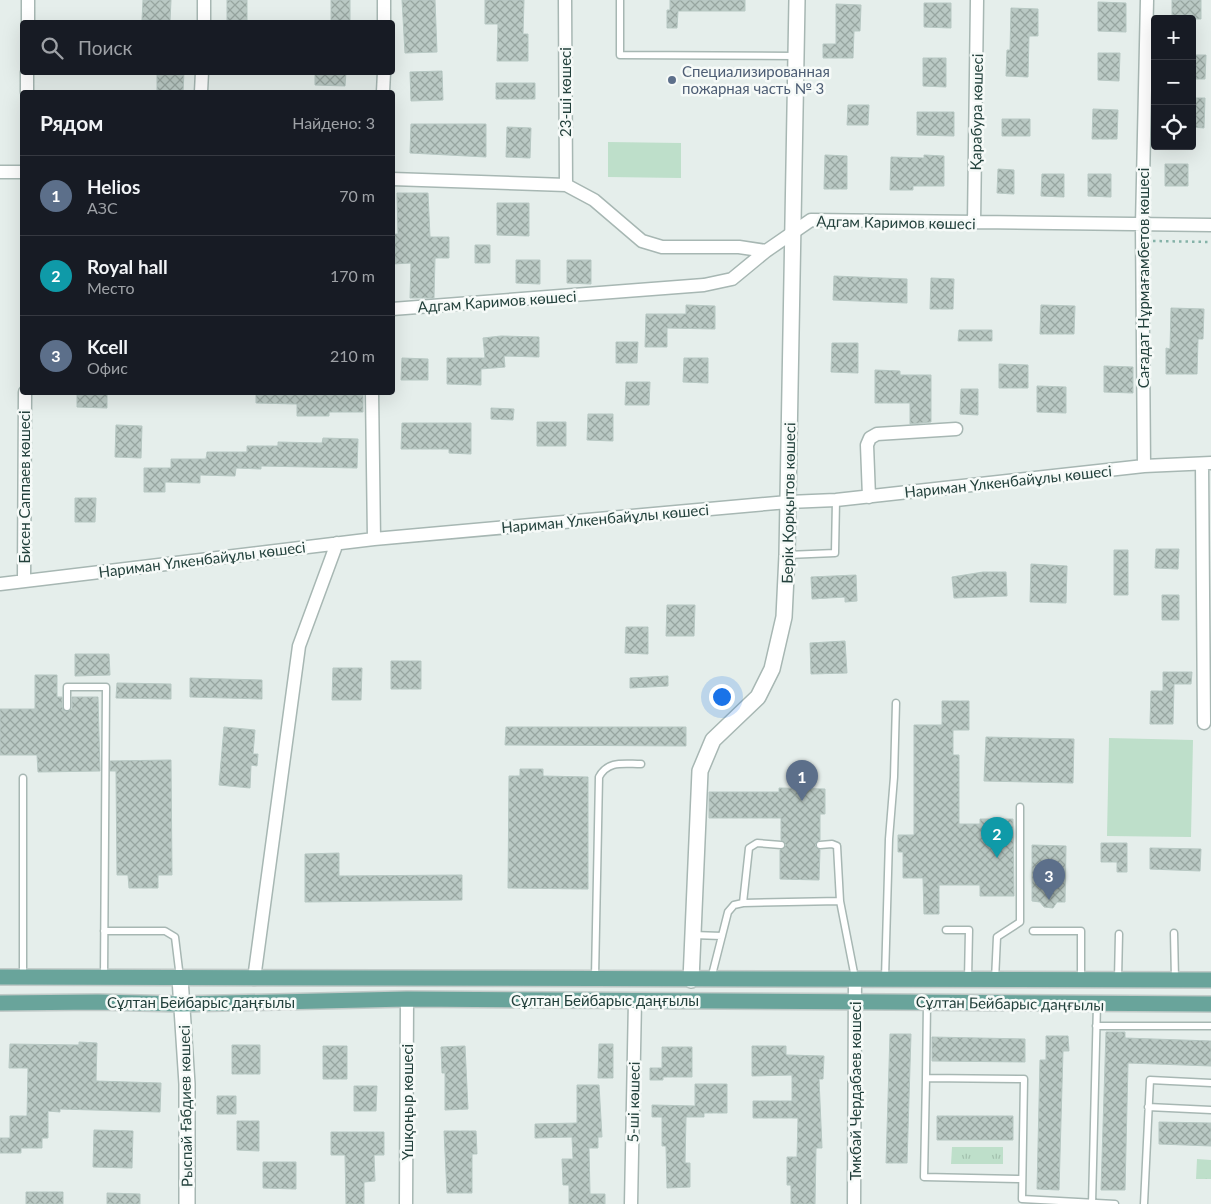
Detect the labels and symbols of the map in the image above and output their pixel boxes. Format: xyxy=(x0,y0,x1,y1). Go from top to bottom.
street label: 23-шi көшесi xyxy=(556,47,574,137)
street label: Қарабура көшесі xyxy=(966,53,986,171)
place label: Специализированная пожарная часть № 3 xyxy=(682,62,830,97)
marker: Специализированная пожарная часть № 3 xyxy=(666,74,678,86)
street label: Сағадат Нұрмағамбетов көшесі xyxy=(1134,168,1152,388)
street label: Адгам Каримов көшесі xyxy=(816,212,976,232)
street label: Адгам Каримов көшесі xyxy=(417,286,577,316)
street label: Бисен Саппаев көшесі xyxy=(15,410,33,564)
street label: Берік Қорқытов көшесі xyxy=(778,422,798,584)
street label: Нариман Үлкенбайұлы көшесі xyxy=(903,461,1113,501)
street label: Нариман Үлкенбайұлы көшесі xyxy=(500,500,710,536)
street label: Нариман Үлкенбайұлы көшесі xyxy=(97,537,307,581)
your location xyxy=(709,684,735,710)
pin: 1 xyxy=(786,760,818,801)
pin: 2 xyxy=(981,817,1013,858)
pin: 3 xyxy=(1033,859,1065,900)
street label: Сұлтан Бейбарыс даңғылы xyxy=(511,991,699,1009)
street label: Сұлтан Бейбарыс даңғылы xyxy=(916,992,1104,1014)
street label: Сұлтан Бейбарыс даңғылы xyxy=(107,993,295,1011)
street label: Тмкбай Чердабаев көшесі xyxy=(846,1001,864,1181)
street label: Рыспай Ғабдиев көшесі xyxy=(175,1025,195,1187)
street label: Үшқоңыр көшесі xyxy=(398,1044,416,1160)
street label: 5-ші көшесі xyxy=(623,1061,643,1143)

